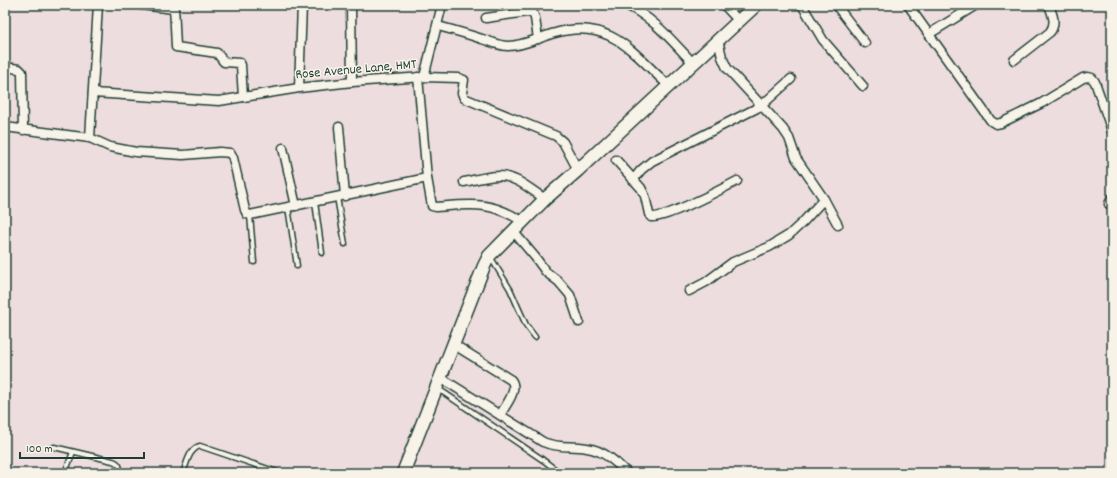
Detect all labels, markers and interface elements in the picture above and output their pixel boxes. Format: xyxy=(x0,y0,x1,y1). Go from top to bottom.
street label: Rose Avenue Lane, HMT xyxy=(295,55,418,85)
scale bar xyxy=(20,434,144,460)
text: 100 m xyxy=(26,441,53,458)

